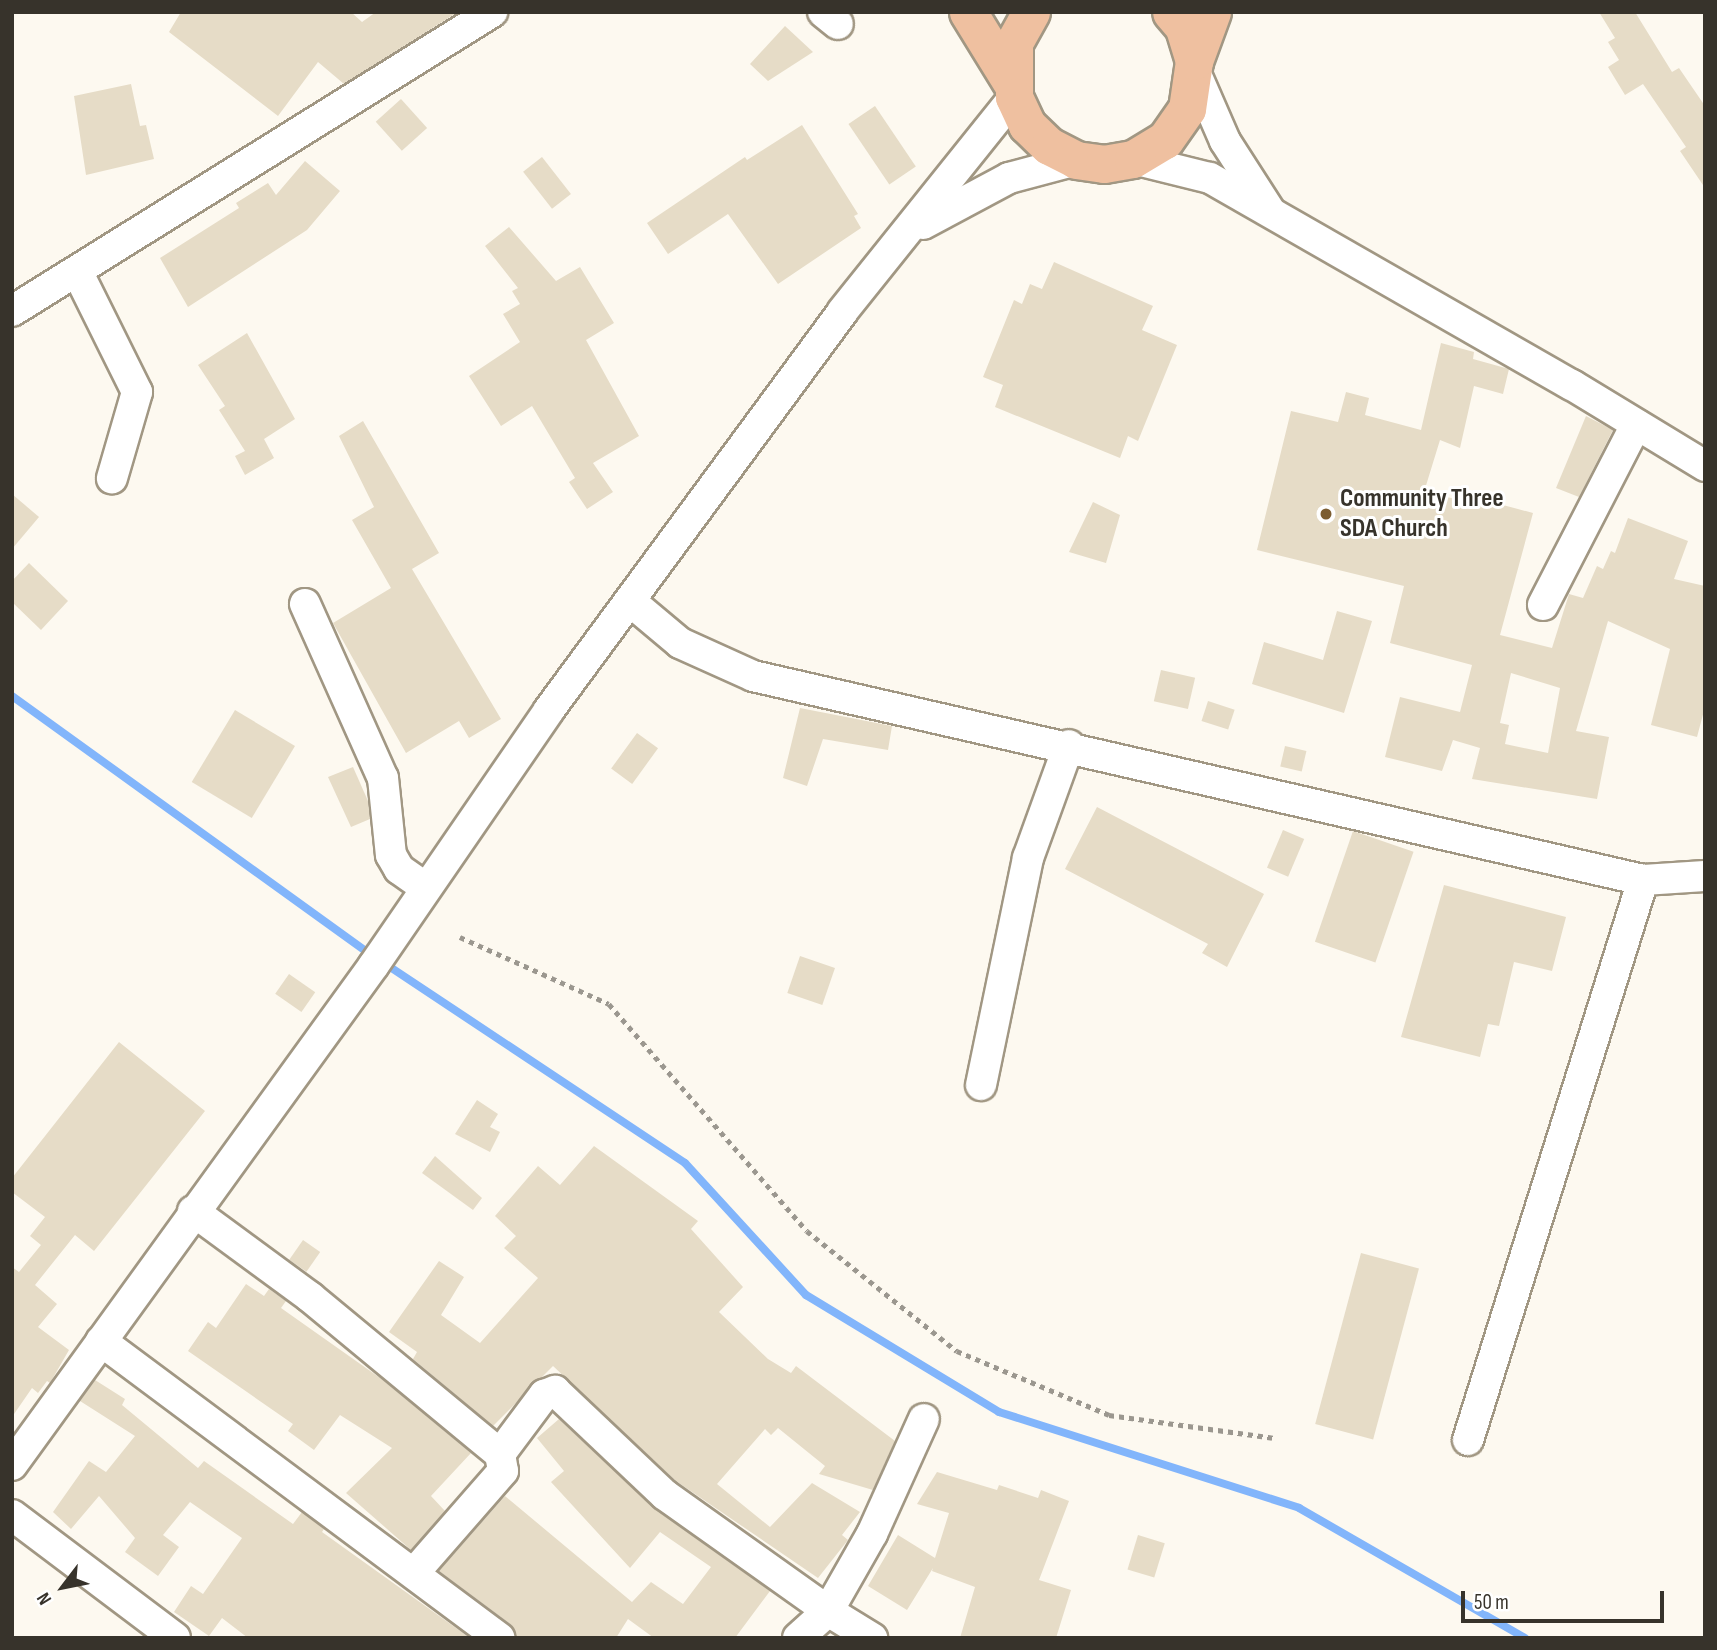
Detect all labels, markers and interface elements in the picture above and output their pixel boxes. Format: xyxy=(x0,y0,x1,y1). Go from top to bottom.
place label: Community Three SDA Church xyxy=(1340,483,1504,544)
marker: Community Three SDA Church xyxy=(1318,506,1334,522)
north arrow xyxy=(28,1552,98,1622)
scale bar xyxy=(1465,1576,1668,1620)
text: N xyxy=(32,1588,57,1609)
text: 50 m xyxy=(1474,1590,1509,1615)

